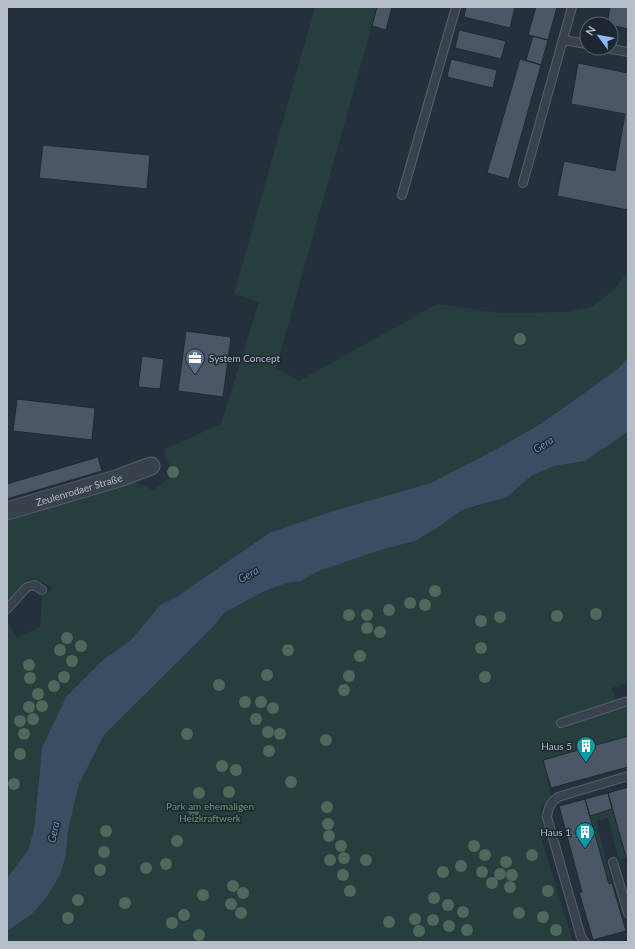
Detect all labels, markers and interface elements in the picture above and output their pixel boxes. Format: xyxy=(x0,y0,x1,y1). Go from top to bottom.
north arrow xyxy=(579,16,619,56)
text: N xyxy=(582,23,598,37)
office icon: System Concept xyxy=(184,347,206,375)
place label: System Concept xyxy=(209,352,281,364)
water label: Gera xyxy=(530,433,556,455)
street label: Zeulenrodaer Straße xyxy=(34,471,124,508)
water label: Gera xyxy=(235,563,261,585)
building icon: Haus 5 xyxy=(575,735,597,763)
place label: Haus 5 xyxy=(541,740,572,752)
park label: Park am ehemaligen Heizkraftwerk xyxy=(166,800,254,824)
water label: Gera xyxy=(44,820,62,844)
building icon: Haus 1 xyxy=(574,821,596,849)
place label: Haus 1 xyxy=(540,826,571,838)

